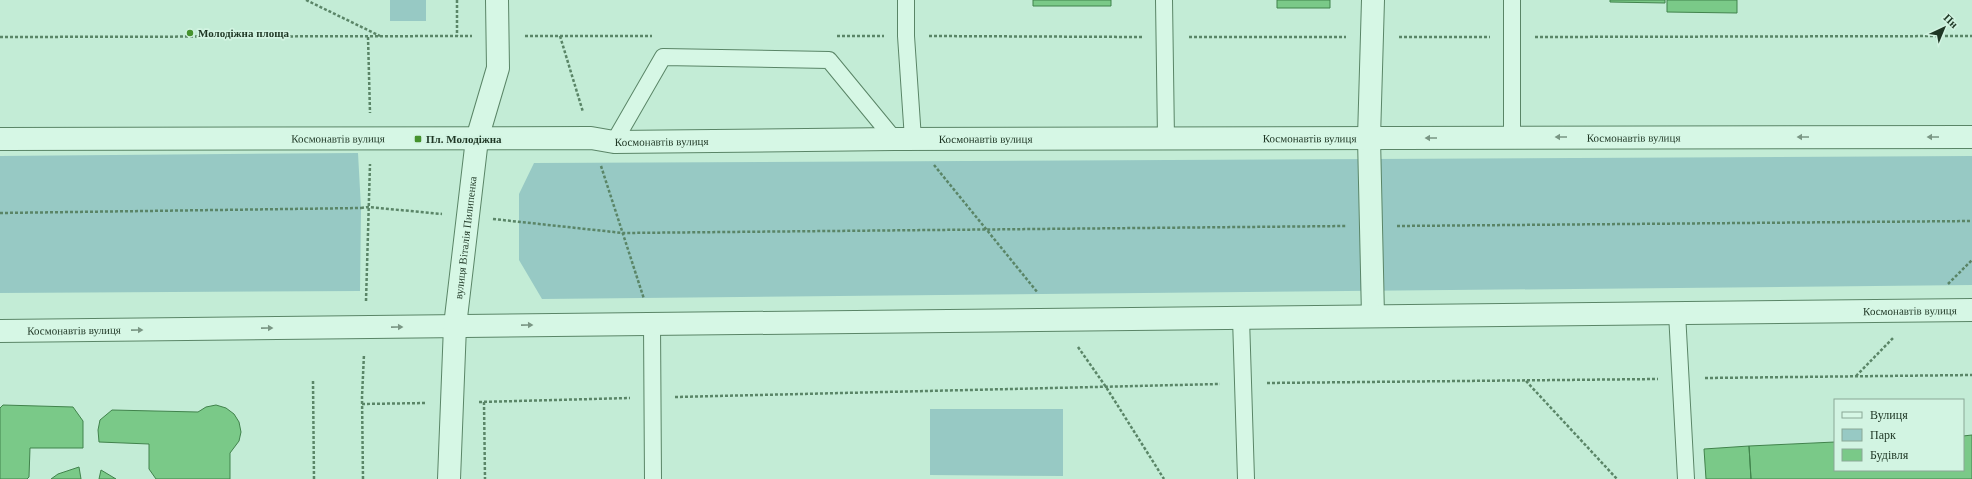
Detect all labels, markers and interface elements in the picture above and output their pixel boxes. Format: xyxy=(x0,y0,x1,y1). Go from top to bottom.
north arrow xyxy=(1924,8,1964,48)
text: Пн xyxy=(1941,11,1961,31)
place label: Молодіжна площа xyxy=(198,27,289,39)
marker: Молодіжна площа xyxy=(185,28,195,38)
street label: Космонавтів вулиця xyxy=(291,132,385,145)
street label: Космонавтів вулиця xyxy=(1263,132,1356,144)
street label: Космонавтів вулиця xyxy=(1587,132,1680,144)
place label: Пл. Молодіжна xyxy=(426,133,502,145)
street label: Космонавтів вулиця xyxy=(939,133,1032,145)
marker: Пл. Молодіжна xyxy=(413,134,423,144)
one-way arrow xyxy=(1554,134,1567,140)
one-way arrow xyxy=(1796,134,1809,140)
one-way arrow xyxy=(1926,134,1939,140)
street label: Космонавтів вулиця xyxy=(615,135,709,148)
one-way arrow xyxy=(1424,135,1437,141)
street label: вулиця Віталія Пилипенка xyxy=(452,176,479,300)
street label: Космонавтів вулиця xyxy=(1863,304,1957,317)
one-way arrow xyxy=(521,322,534,328)
street label: Космонавтів вулиця xyxy=(27,324,121,337)
one-way arrow xyxy=(391,324,404,330)
one-way arrow xyxy=(261,325,274,331)
one-way arrow xyxy=(131,326,143,333)
legend xyxy=(1834,399,1964,471)
text: Вулиця xyxy=(1870,408,1908,422)
text: Парк xyxy=(1870,428,1896,442)
text: Будівля xyxy=(1870,448,1909,462)

